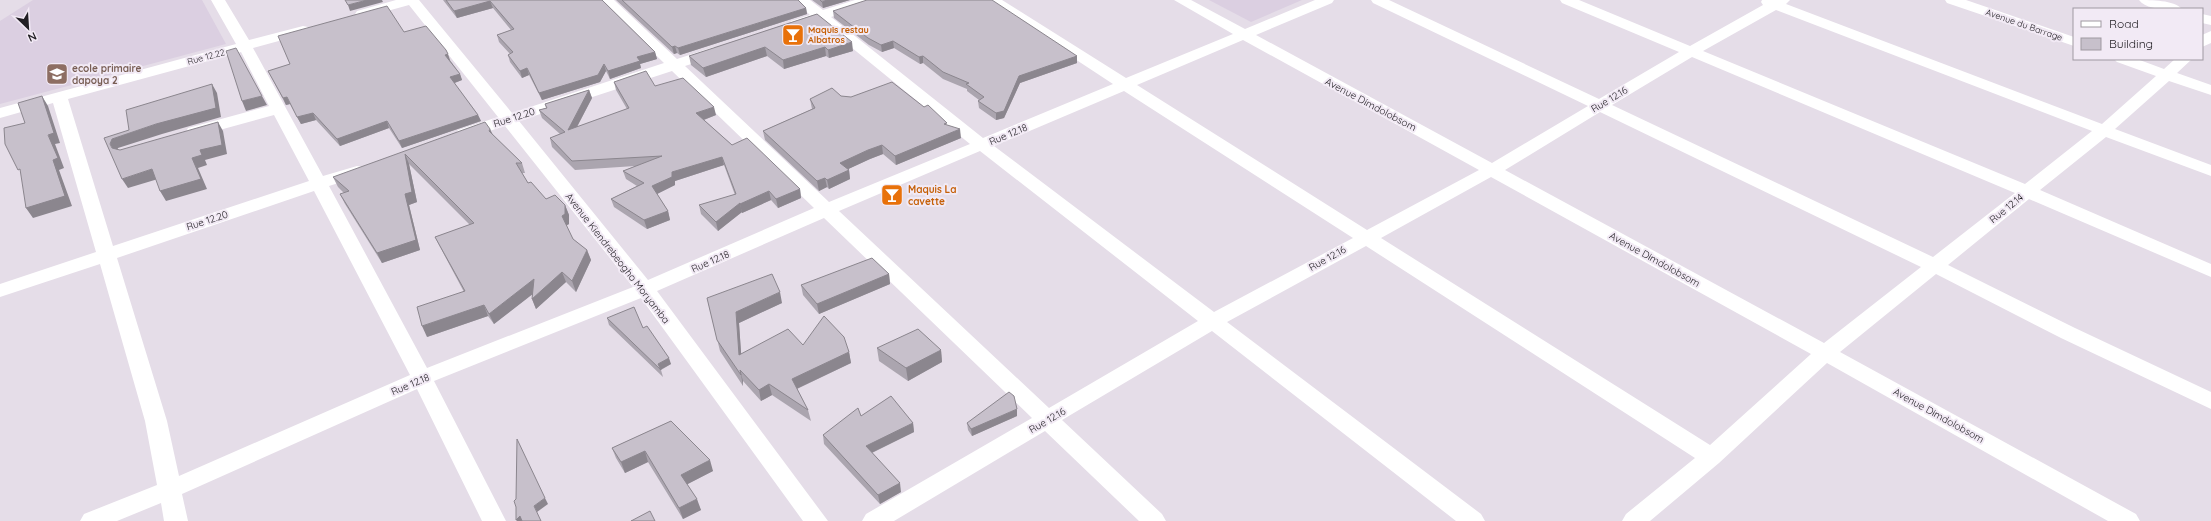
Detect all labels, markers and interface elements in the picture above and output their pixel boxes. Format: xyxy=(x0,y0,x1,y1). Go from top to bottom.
street label: Avenue du Barrage xyxy=(1984,6,2064,43)
north arrow xyxy=(8,8,48,48)
legend xyxy=(2073,8,2203,60)
text: Road xyxy=(2109,16,2139,31)
bar icon: Maquis restau Albatros xyxy=(780,22,806,48)
place label: Maquis restau Albatros xyxy=(808,24,869,45)
text: N xyxy=(26,29,39,45)
text: Building xyxy=(2109,36,2153,51)
street label: Rue 12.22 xyxy=(186,46,226,67)
school or university icon: ecole primaire dapoya 2 xyxy=(44,61,70,87)
place label: ecole primaire dapoya 2 xyxy=(72,62,142,87)
street label: Avenue Dimdolobsom xyxy=(1323,75,1419,134)
street label: Rue 12.16 xyxy=(1589,83,1630,115)
street label: Rue 12.20 xyxy=(492,105,537,130)
street label: Rue 12.18 xyxy=(987,121,1029,148)
bar icon: Maquis La cavette xyxy=(879,182,905,208)
place label: Maquis La cavette xyxy=(908,183,957,208)
street label: Avenue Kiendrebeogho Moryamba xyxy=(563,190,673,326)
street label: Rue 12.14 xyxy=(1987,191,2026,226)
street label: Rue 12.20 xyxy=(185,208,230,233)
street label: Avenue Dimdolobsom xyxy=(1607,229,1702,290)
street label: Rue 12.16 xyxy=(1306,243,1349,274)
street label: Rue 12.18 xyxy=(689,247,731,276)
street label: Rue 12.18 xyxy=(389,371,431,398)
street label: Avenue Dimdolobsom xyxy=(1891,385,1986,446)
street label: Rue 12.16 xyxy=(1027,404,1069,436)

